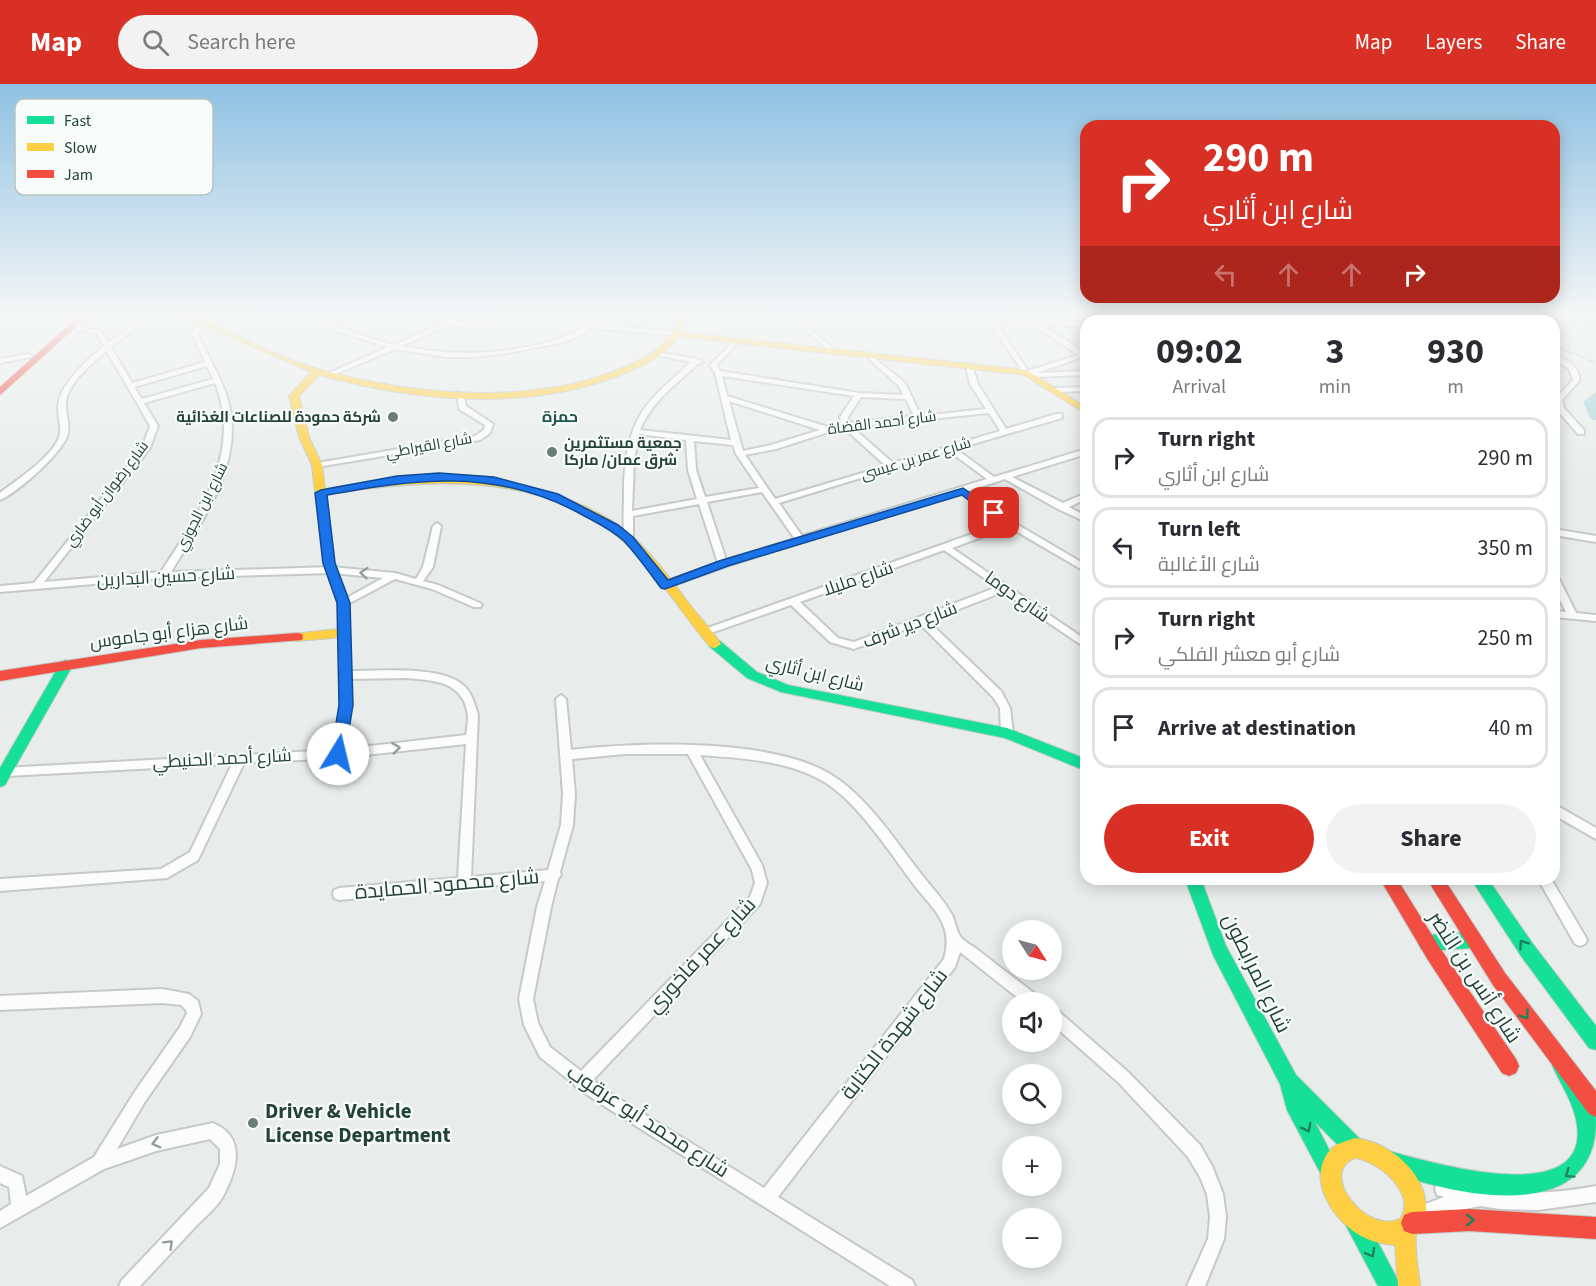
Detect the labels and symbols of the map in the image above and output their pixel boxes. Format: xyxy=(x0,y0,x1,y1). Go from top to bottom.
legend xyxy=(15,99,213,195)
text: Fast xyxy=(64,110,92,132)
text: Slow xyxy=(64,137,97,159)
text: Jam xyxy=(64,164,93,186)
district label: حمزة xyxy=(542,406,578,428)
street label: شارع أحمد القضاة xyxy=(826,406,938,440)
place label: شركة حمودة للصناعات الغذائية xyxy=(176,407,381,428)
marker: شركة حمودة للصناعات الغذائية xyxy=(386,410,400,424)
street label: شارع القيراطي xyxy=(384,428,474,465)
street label: شارع عمر بن عيسى xyxy=(858,432,974,486)
place label: جمعية مستثمرين شرق عمان/ ماركا xyxy=(564,433,682,471)
street label: شارع رضوان أبو ضاري xyxy=(60,437,155,552)
marker: جمعية مستثمرين شرق عمان/ ماركا xyxy=(545,445,559,459)
street label: شارع ابن الجوزي xyxy=(171,459,234,555)
pin xyxy=(968,487,1019,538)
street label: شارع مليلا xyxy=(819,555,897,603)
street label: شارع حسين البدارين xyxy=(96,561,236,593)
street label: شارع دوما xyxy=(980,566,1054,628)
one-way arrow xyxy=(359,567,368,580)
street label: شارع دير شرف xyxy=(859,595,961,655)
street label: شارع هزاع أبو جاموس xyxy=(88,611,250,655)
street label: شارع ابن أثاري xyxy=(763,650,867,699)
position arrow xyxy=(306,722,370,786)
one-way arrow xyxy=(392,742,401,754)
street label: شارع أحمد الحنيطي xyxy=(152,743,292,776)
street label: شارع محمود الحمايدة xyxy=(353,861,541,907)
street label: شارع عمر فاخوري xyxy=(639,890,764,1020)
street label: شارع أنس بن النضر xyxy=(1420,904,1529,1049)
street label: شارع المرابطون xyxy=(1215,908,1299,1038)
north arrow xyxy=(1002,920,1062,980)
one-way arrow xyxy=(1519,940,1530,951)
street label: شارع شهدة الكتابة xyxy=(833,962,955,1106)
one-way arrow xyxy=(1518,1009,1529,1020)
street label: شارع محمد أبو عرقوب xyxy=(561,1057,735,1185)
place label: Driver & Vehicle License Department xyxy=(265,1096,451,1150)
marker: Driver & Vehicle License Department xyxy=(246,1116,260,1130)
one-way arrow xyxy=(1299,1121,1311,1132)
one-way arrow xyxy=(151,1136,161,1149)
one-way arrow xyxy=(1565,1167,1576,1178)
one-way arrow xyxy=(1465,1214,1474,1226)
one-way arrow xyxy=(162,1241,173,1252)
one-way arrow xyxy=(1364,1247,1375,1257)

